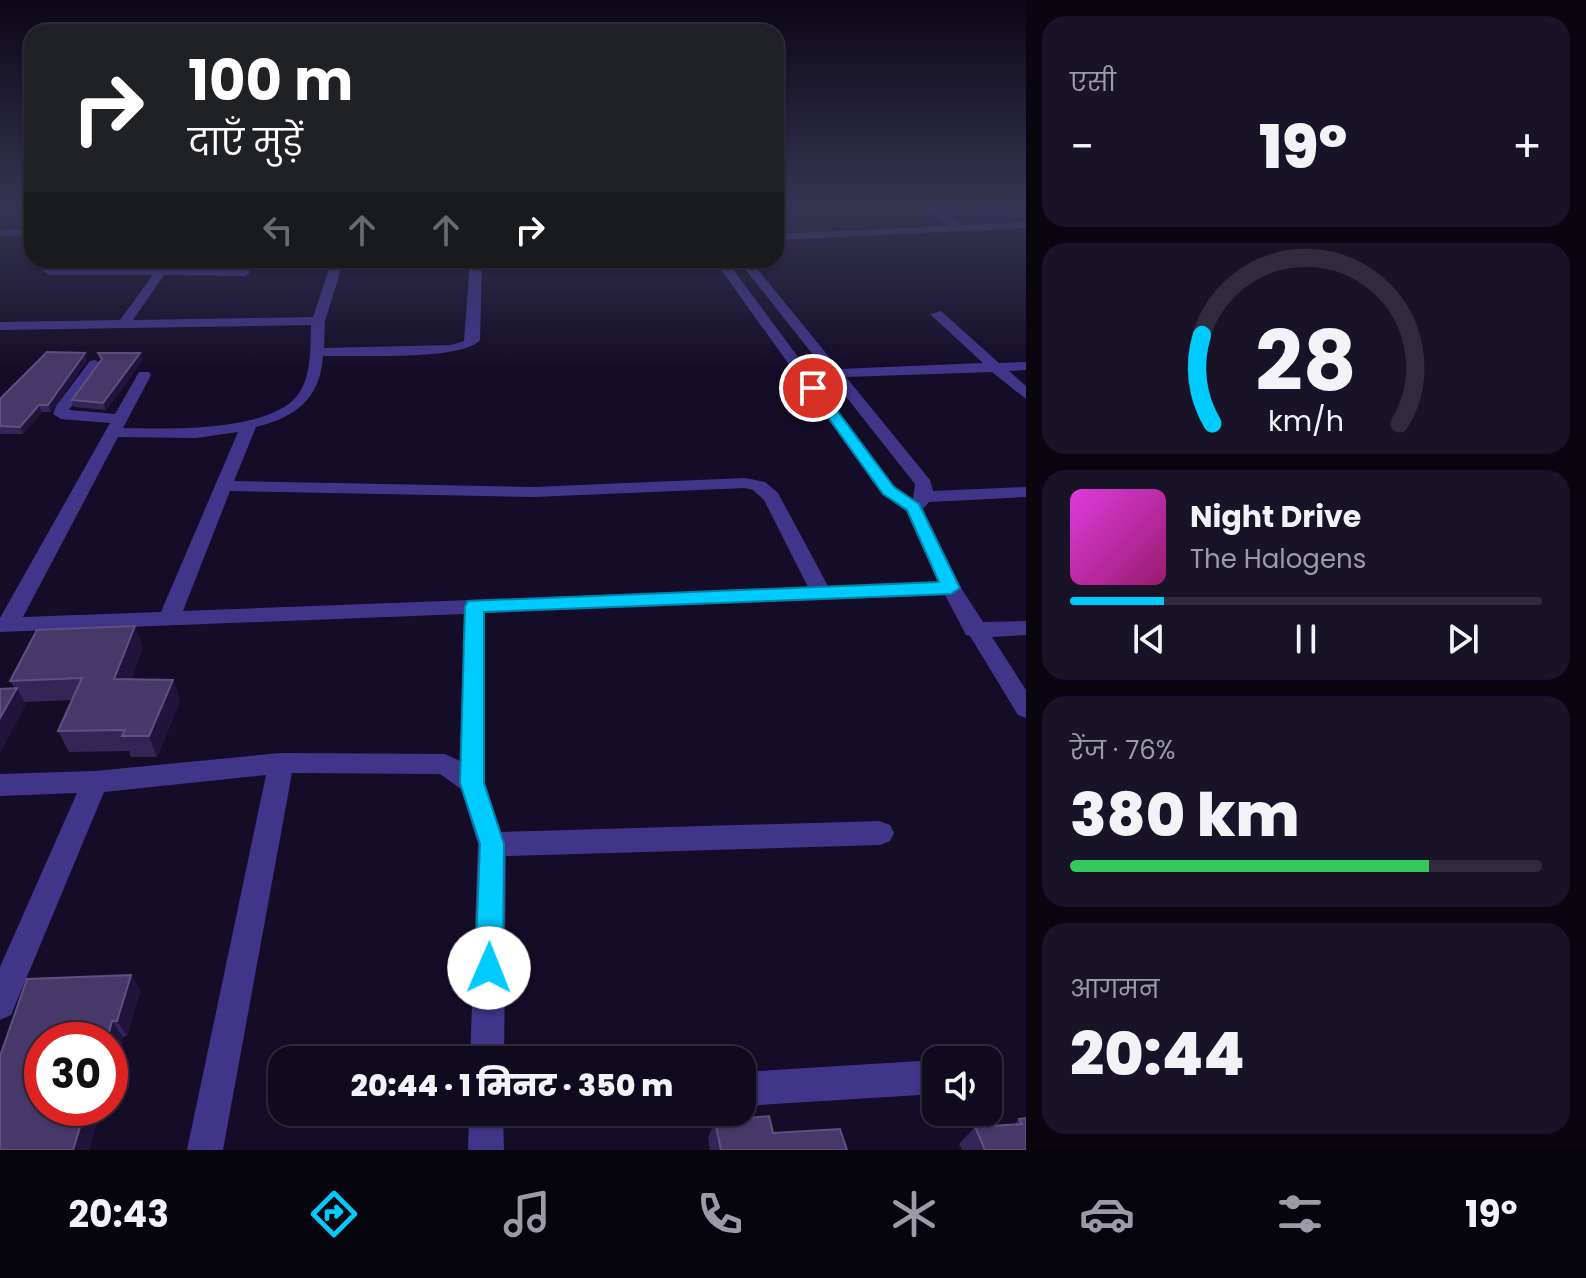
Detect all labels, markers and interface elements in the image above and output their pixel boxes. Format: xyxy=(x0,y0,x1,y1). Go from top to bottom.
text: 100 m xyxy=(188,41,353,120)
icon: right xyxy=(56,56,160,160)
text: एसी xyxy=(1070,64,1116,100)
text: 19° xyxy=(1259,105,1347,189)
text: − xyxy=(1070,116,1094,177)
text: + xyxy=(1512,116,1542,177)
text: दाएँ मुड़ें xyxy=(188,117,303,168)
icon: left xyxy=(256,208,300,252)
icon: ahead xyxy=(340,208,384,252)
icon: ahead xyxy=(424,208,468,252)
icon: right xyxy=(508,208,552,252)
text: 28 xyxy=(1255,303,1357,419)
pin xyxy=(779,354,847,422)
icon: arrive xyxy=(791,366,835,410)
text: km/h xyxy=(1268,401,1344,441)
text: Night Drive xyxy=(1190,495,1361,538)
text: The Halogens xyxy=(1190,541,1366,577)
icon: previous xyxy=(1127,617,1171,661)
icon: pause xyxy=(1284,617,1328,661)
icon: next xyxy=(1441,617,1485,661)
text: रेंज · 76% xyxy=(1070,732,1176,768)
text: 380 km xyxy=(1070,773,1300,857)
position arrow xyxy=(447,926,531,1010)
text: आगमन xyxy=(1070,971,1159,1007)
text: 20:44 xyxy=(1070,1012,1245,1096)
speed limit sign: 30 xyxy=(24,1022,128,1126)
map controls xyxy=(922,1046,1002,1126)
button: sound xyxy=(922,1046,1002,1126)
text: 20:44 · 1 मिनट · 350 m xyxy=(351,1064,673,1107)
icon: directions xyxy=(306,1186,362,1242)
icon: music xyxy=(499,1186,555,1242)
icon: phone xyxy=(692,1186,748,1242)
icon: climate xyxy=(886,1186,942,1242)
icon: car xyxy=(1079,1186,1135,1242)
icon: filters xyxy=(1272,1186,1328,1242)
text: 20:43 xyxy=(69,1189,169,1240)
text: 19° xyxy=(1465,1189,1517,1240)

